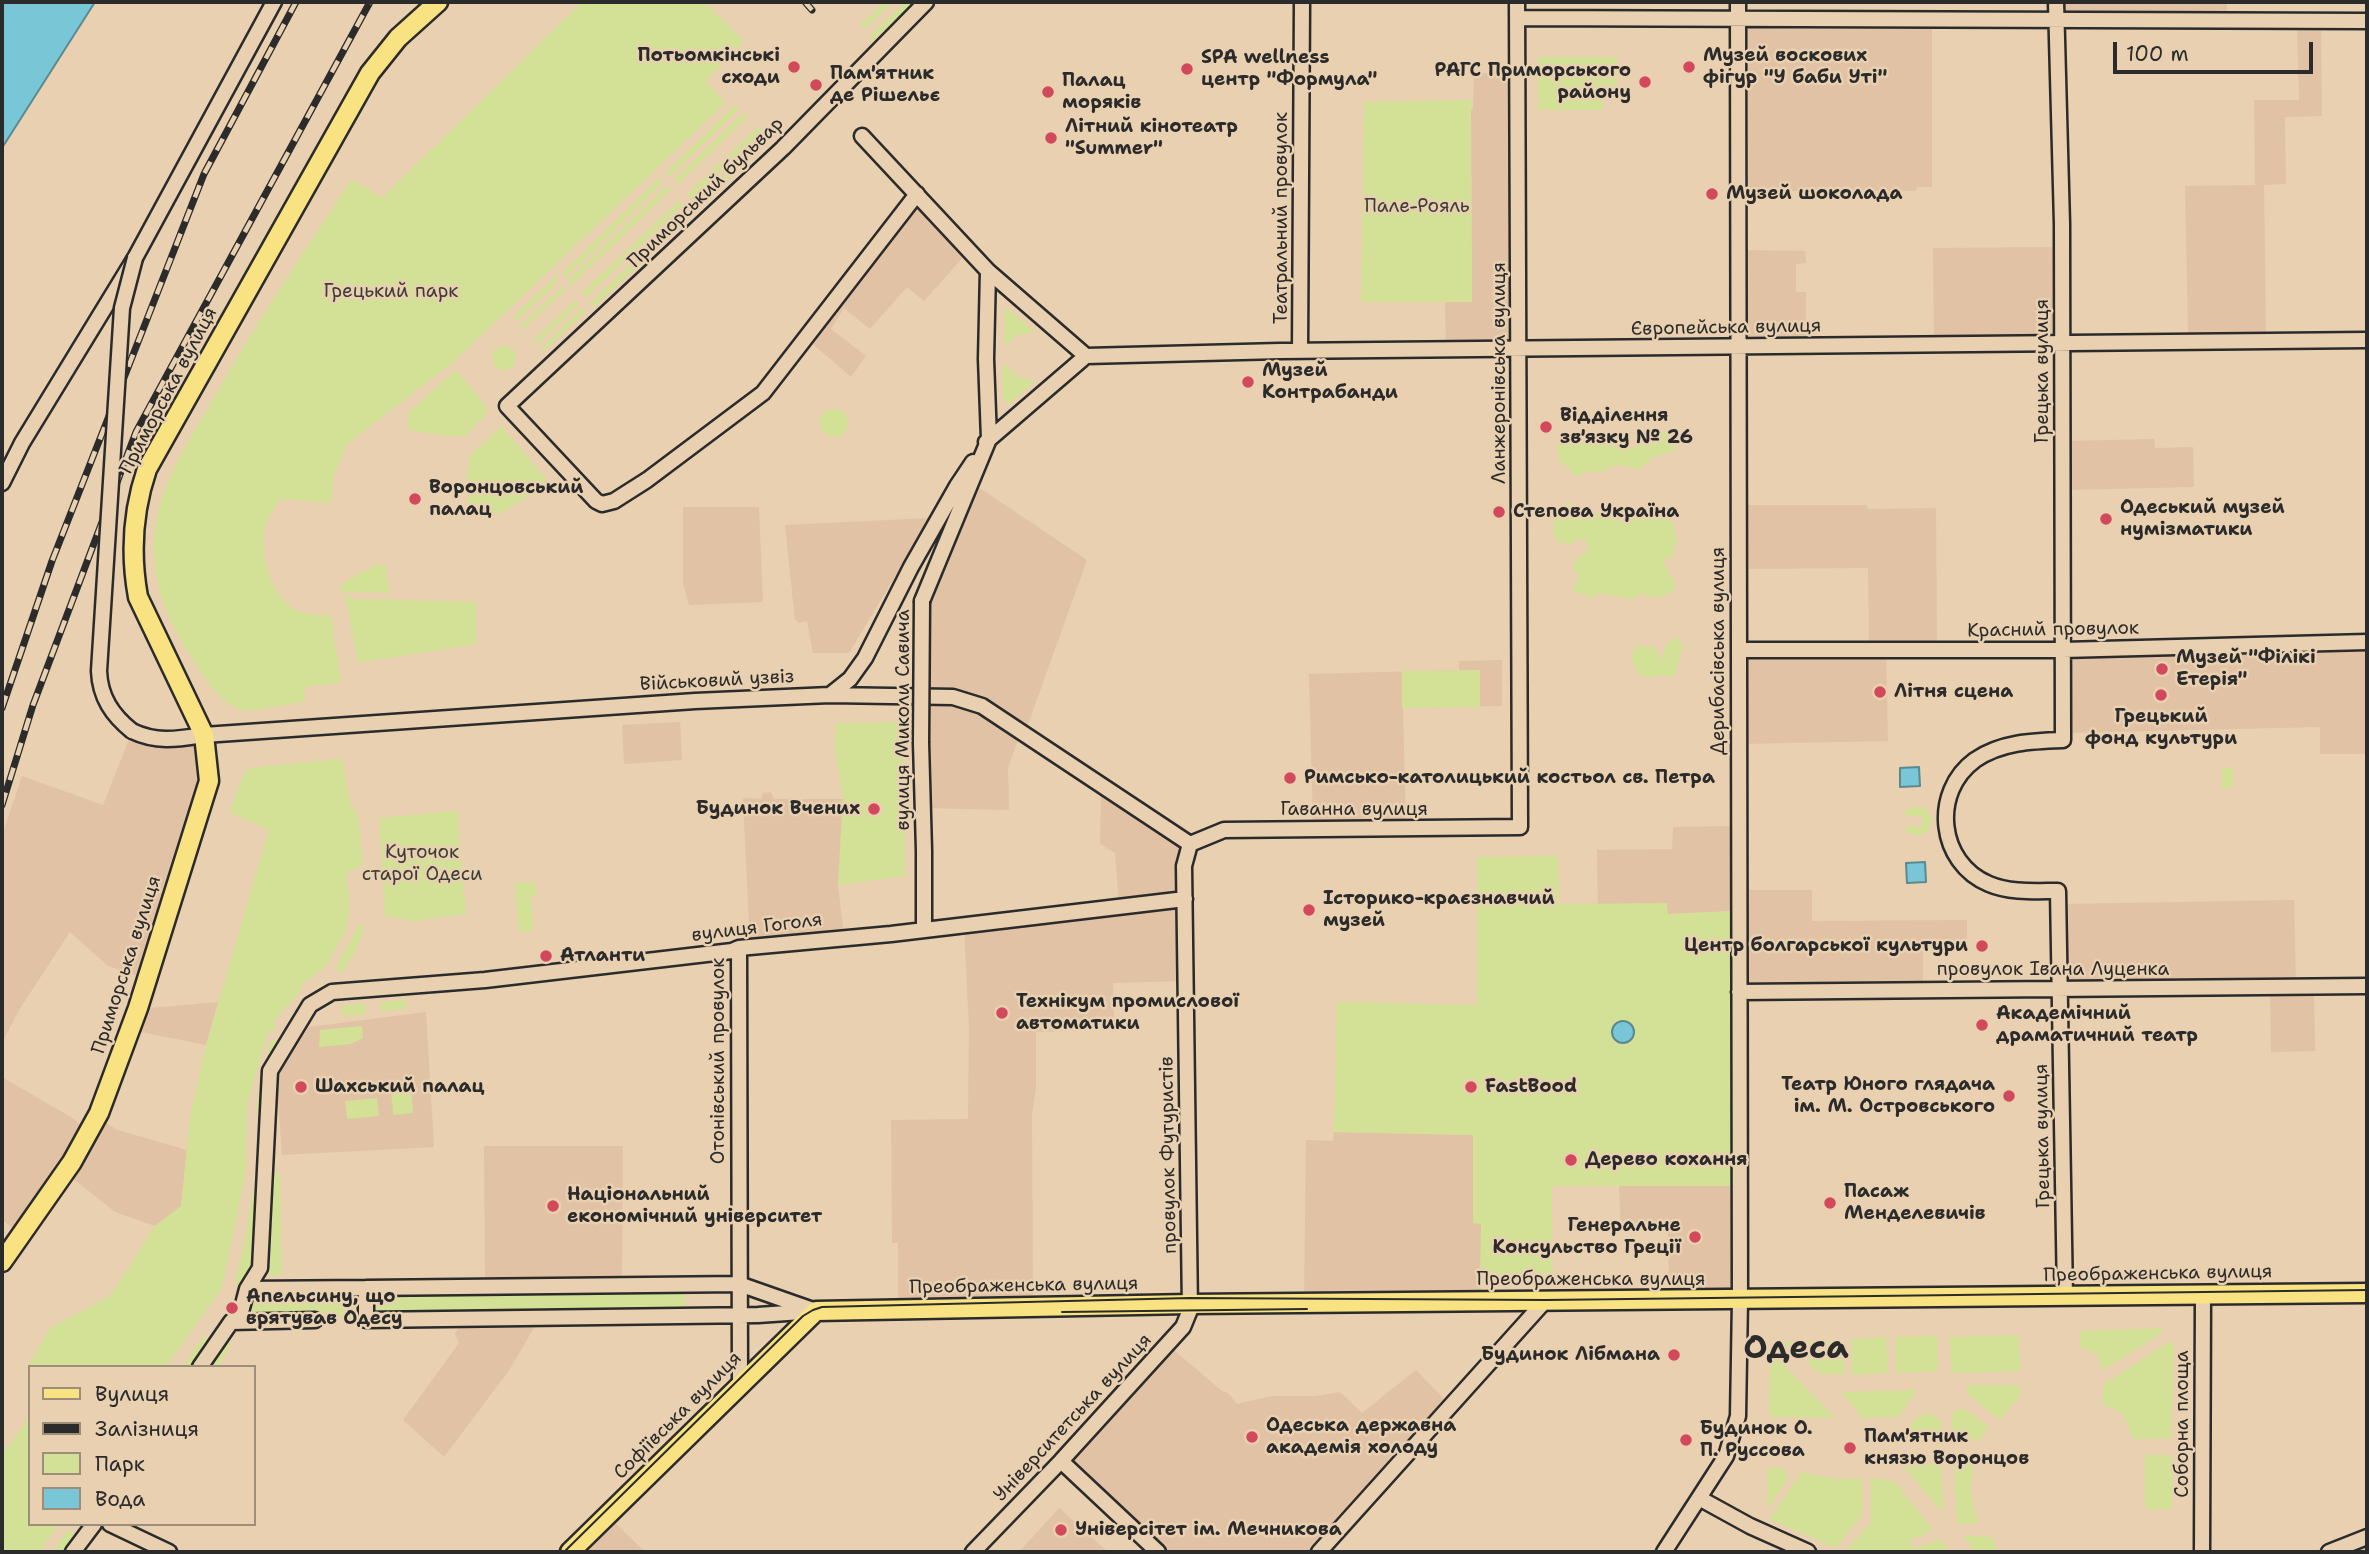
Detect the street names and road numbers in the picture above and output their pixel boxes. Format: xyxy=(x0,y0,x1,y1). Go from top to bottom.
street label: Театральний провулок xyxy=(1271,112,1293,324)
street label: Приморський бульвар xyxy=(623,113,789,273)
street label: Ланжеронівська вулиця xyxy=(1489,262,1511,484)
street label: Грецька вулиця xyxy=(2032,299,2054,443)
street label: Приморська вулиця xyxy=(115,304,223,478)
street label: Європейська вулиця xyxy=(1630,315,1822,341)
street label: Дерибасівська вулиця xyxy=(1708,547,1730,755)
street label: вулиця Миколи Савича xyxy=(893,610,915,830)
street label: Красний провулок xyxy=(1967,617,2139,643)
street label: Військовий узвіз xyxy=(639,666,795,696)
street label: Гаванна вулиця xyxy=(1280,799,1428,821)
street label: Приморська вулиця xyxy=(87,873,167,1057)
street label: вулиця Гоголя xyxy=(690,909,824,947)
street label: Отонівський провулок xyxy=(708,958,730,1164)
street label: провулок Івана Луценка xyxy=(1937,959,2169,981)
street label: провулок Футуристів xyxy=(1156,1056,1182,1254)
street label: Грецька вулиця xyxy=(2030,1064,2056,1208)
street label: Преображенська вулиця xyxy=(2043,1261,2273,1287)
street label: Преображенська вулиця xyxy=(1477,1269,1705,1291)
street label: Преображенська вулиця xyxy=(909,1273,1139,1299)
street label: Університетська вулиця xyxy=(989,1329,1157,1507)
street label: Софіївська вулиця xyxy=(609,1347,747,1485)
street label: Соборна площа xyxy=(2172,1350,2194,1498)

